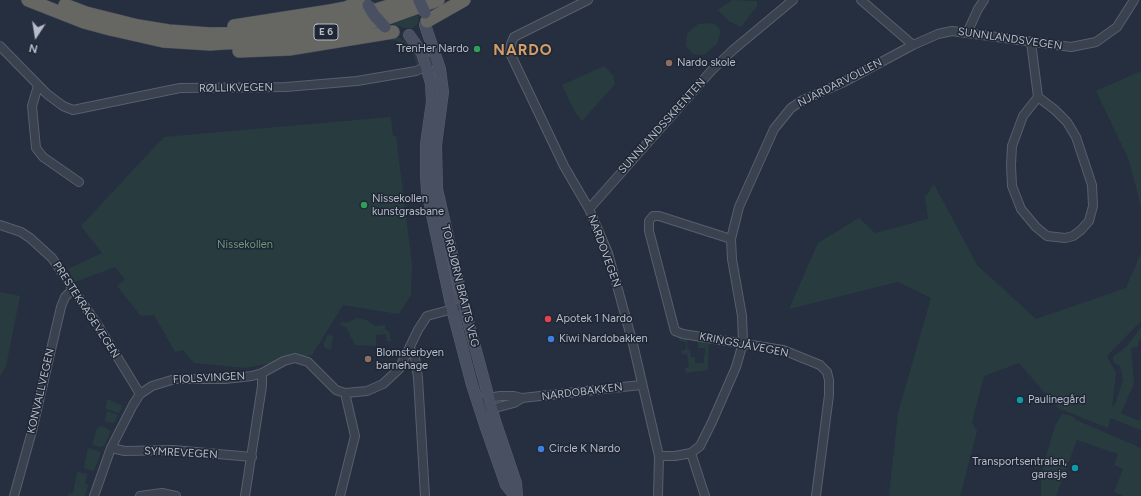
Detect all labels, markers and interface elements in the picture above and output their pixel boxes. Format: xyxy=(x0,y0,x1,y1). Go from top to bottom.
north arrow xyxy=(16,16,56,56)
road number: E 6 xyxy=(314,24,338,40)
street label: SUNNLANDSVEGEN xyxy=(957,25,1063,53)
text: N xyxy=(28,41,39,55)
place label: TrenHer Nardo xyxy=(396,42,469,56)
district label: NARDO xyxy=(493,42,553,60)
marker: TrenHer Nardo xyxy=(472,44,482,54)
place label: Nardo skole xyxy=(677,56,736,70)
street label: NJARDARVOLLEN xyxy=(796,56,884,110)
marker: Nardo skole xyxy=(664,58,674,68)
street label: SUNNLANDSSKRENTEN xyxy=(616,75,708,177)
street label: RØLLIKVEGEN xyxy=(199,81,273,95)
place label: Nissekollen kunstgrasbane xyxy=(372,192,444,218)
marker: Nissekollen kunstgrasbane xyxy=(359,200,369,210)
street label: NARDOVEGEN xyxy=(585,213,623,289)
street label: TORBJØRN BRATTS VEG xyxy=(438,223,482,349)
park label: Nissekollen xyxy=(217,238,273,252)
street label: PRESTEKRAGEVEGEN xyxy=(50,259,122,361)
place label: Apotek 1 Nardo xyxy=(556,312,632,326)
marker: Apotek 1 Nardo xyxy=(543,314,553,324)
street label: KRINGSJÅVEGEN xyxy=(698,330,790,360)
place label: Kiwi Nardobakken xyxy=(559,332,648,346)
marker: Kiwi Nardobakken xyxy=(546,334,556,344)
place label: Blomsterbyen barnehage xyxy=(376,346,444,372)
street label: KONVALLVEGEN xyxy=(25,347,57,435)
marker: Blomsterbyen barnehage xyxy=(363,354,373,364)
street label: FIOLSVINGEN xyxy=(172,370,246,386)
street label: NARDOBAKKEN xyxy=(541,380,623,404)
place label: Paulinegård xyxy=(1028,393,1085,407)
marker: Paulinegård xyxy=(1015,395,1025,405)
place label: Circle K Nardo xyxy=(549,442,620,456)
street label: SYMREVEGEN xyxy=(144,444,218,462)
marker: Circle K Nardo xyxy=(536,444,546,454)
place label: Transportsentralen, garasje xyxy=(972,455,1067,481)
marker: Transportsentralen, garasje xyxy=(1070,463,1080,473)

